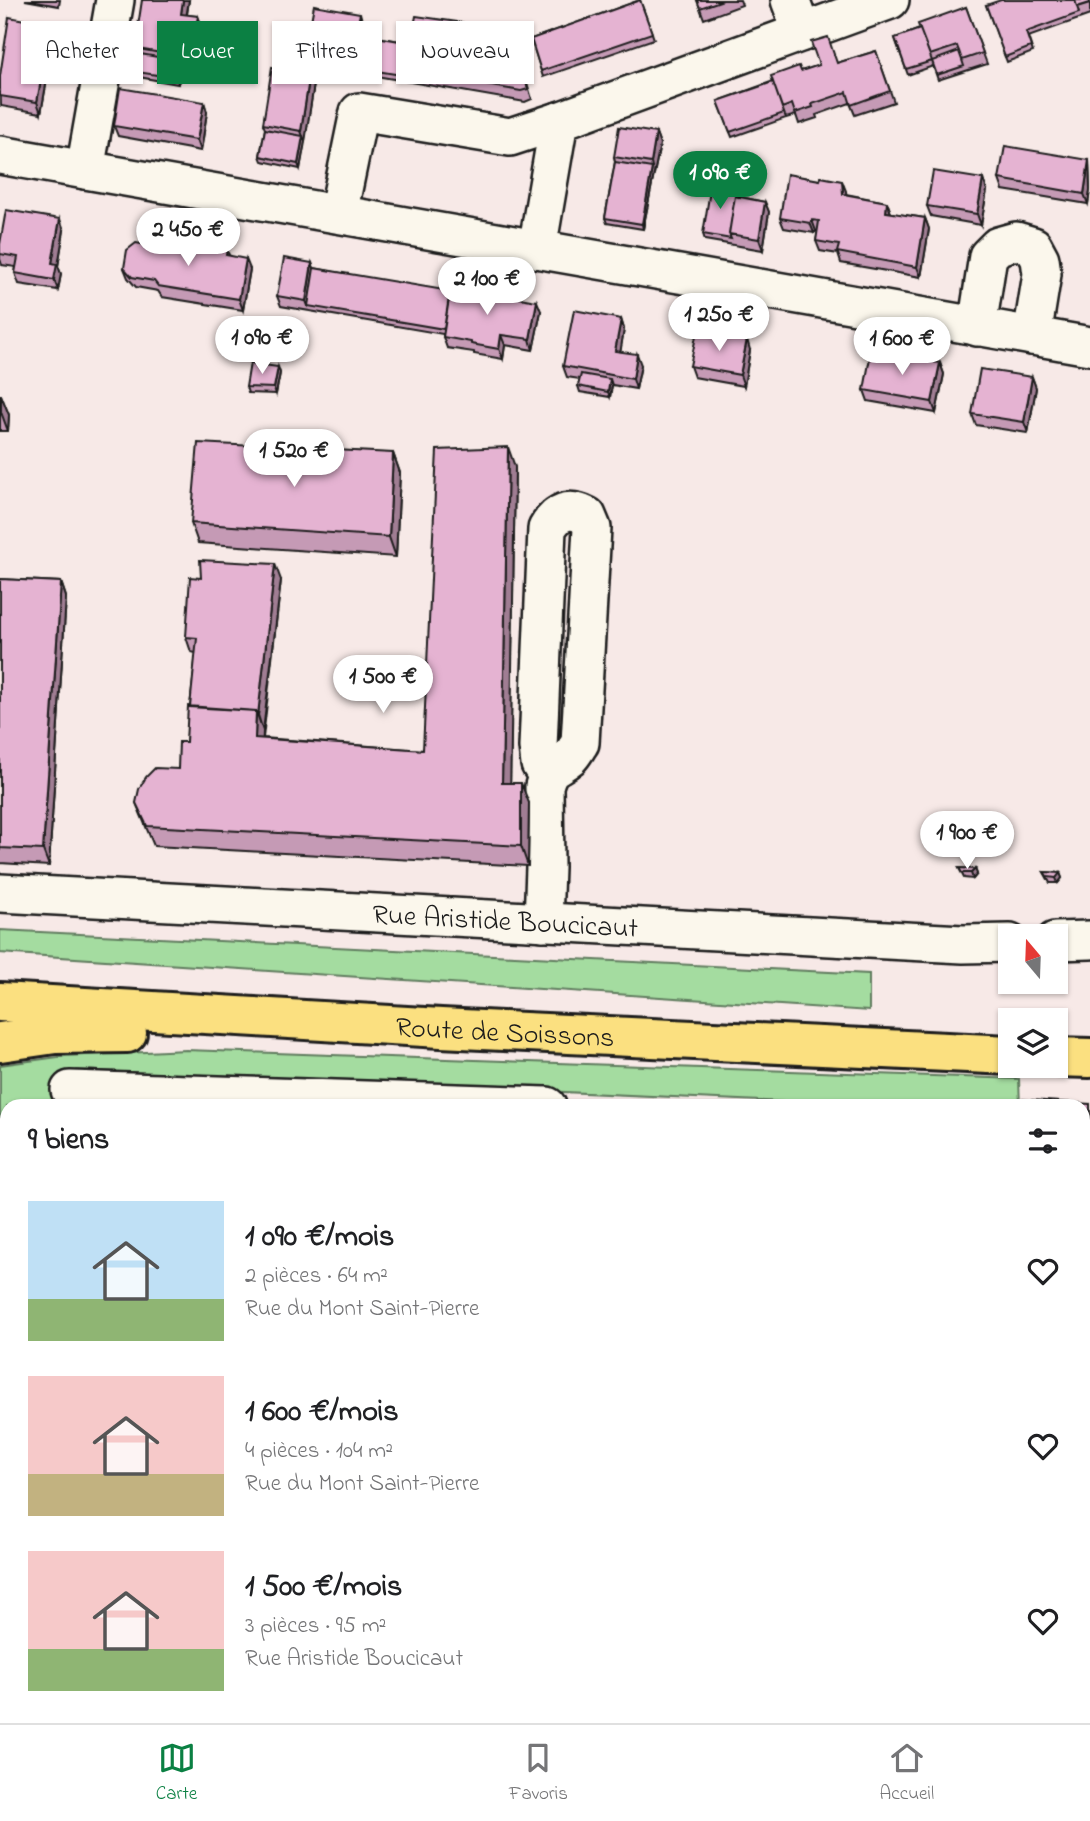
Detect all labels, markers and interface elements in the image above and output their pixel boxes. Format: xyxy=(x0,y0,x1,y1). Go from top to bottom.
chip: Acheter xyxy=(21,21,143,84)
chip: Louer xyxy=(157,21,258,84)
chip: Filtres xyxy=(272,21,382,84)
chip: Nouveau xyxy=(396,21,534,84)
pin: 1 090 € xyxy=(655,152,785,211)
text: 1 090 € xyxy=(689,157,751,190)
pin: 2 450 € xyxy=(123,208,253,268)
text: 2 450 € xyxy=(152,214,224,247)
pin: 2 100 € xyxy=(422,258,552,317)
text: 2 100 € xyxy=(454,263,520,296)
pin: 1 250 € xyxy=(654,294,784,353)
text: 1 250 € xyxy=(684,299,754,332)
pin: 1 090 € xyxy=(197,316,327,376)
pin: 1 600 € xyxy=(837,318,967,377)
text: 1 090 € xyxy=(231,322,293,355)
text: 1 600 € xyxy=(870,323,934,356)
pin: 1 520 € xyxy=(229,430,359,489)
text: 1 520 € xyxy=(259,435,329,468)
pin: 1 500 € xyxy=(318,656,448,715)
text: 1 500 € xyxy=(349,661,417,694)
pin: 1 900 € xyxy=(902,812,1032,871)
text: 1 900 € xyxy=(936,817,998,850)
street label: Rue Aristide Boucicaut xyxy=(371,896,639,951)
north arrow xyxy=(998,924,1068,994)
map controls xyxy=(998,924,1068,1078)
street label: Route de Soissons xyxy=(394,1008,615,1060)
button: layers xyxy=(998,1008,1068,1078)
text: 9 biens xyxy=(28,1119,109,1163)
icon: filters xyxy=(1024,1122,1062,1160)
text: 1 090 €/mois xyxy=(245,1216,394,1260)
icon: home xyxy=(84,1229,168,1313)
icon: heart xyxy=(1024,1252,1062,1290)
text: 2 pièces · 64 m² xyxy=(245,1260,388,1293)
text: Rue du Mont Saint-Pierre xyxy=(245,1293,479,1326)
text: 1 600 €/mois xyxy=(245,1391,398,1435)
icon: home xyxy=(84,1404,168,1488)
icon: heart xyxy=(1024,1427,1062,1465)
text: 4 pièces · 104 m² xyxy=(245,1435,393,1468)
text: Rue du Mont Saint-Pierre xyxy=(245,1468,479,1501)
text: 1 500 €/mois xyxy=(245,1566,402,1610)
icon: home xyxy=(84,1579,168,1663)
icon: heart xyxy=(1024,1602,1062,1640)
text: 3 pièces · 95 m² xyxy=(245,1610,386,1643)
text: Rue Aristide Boucicaut xyxy=(245,1643,463,1676)
tab: Carte xyxy=(156,1739,197,1808)
tab: Favoris xyxy=(509,1739,568,1808)
tab: Accueil xyxy=(880,1739,934,1808)

